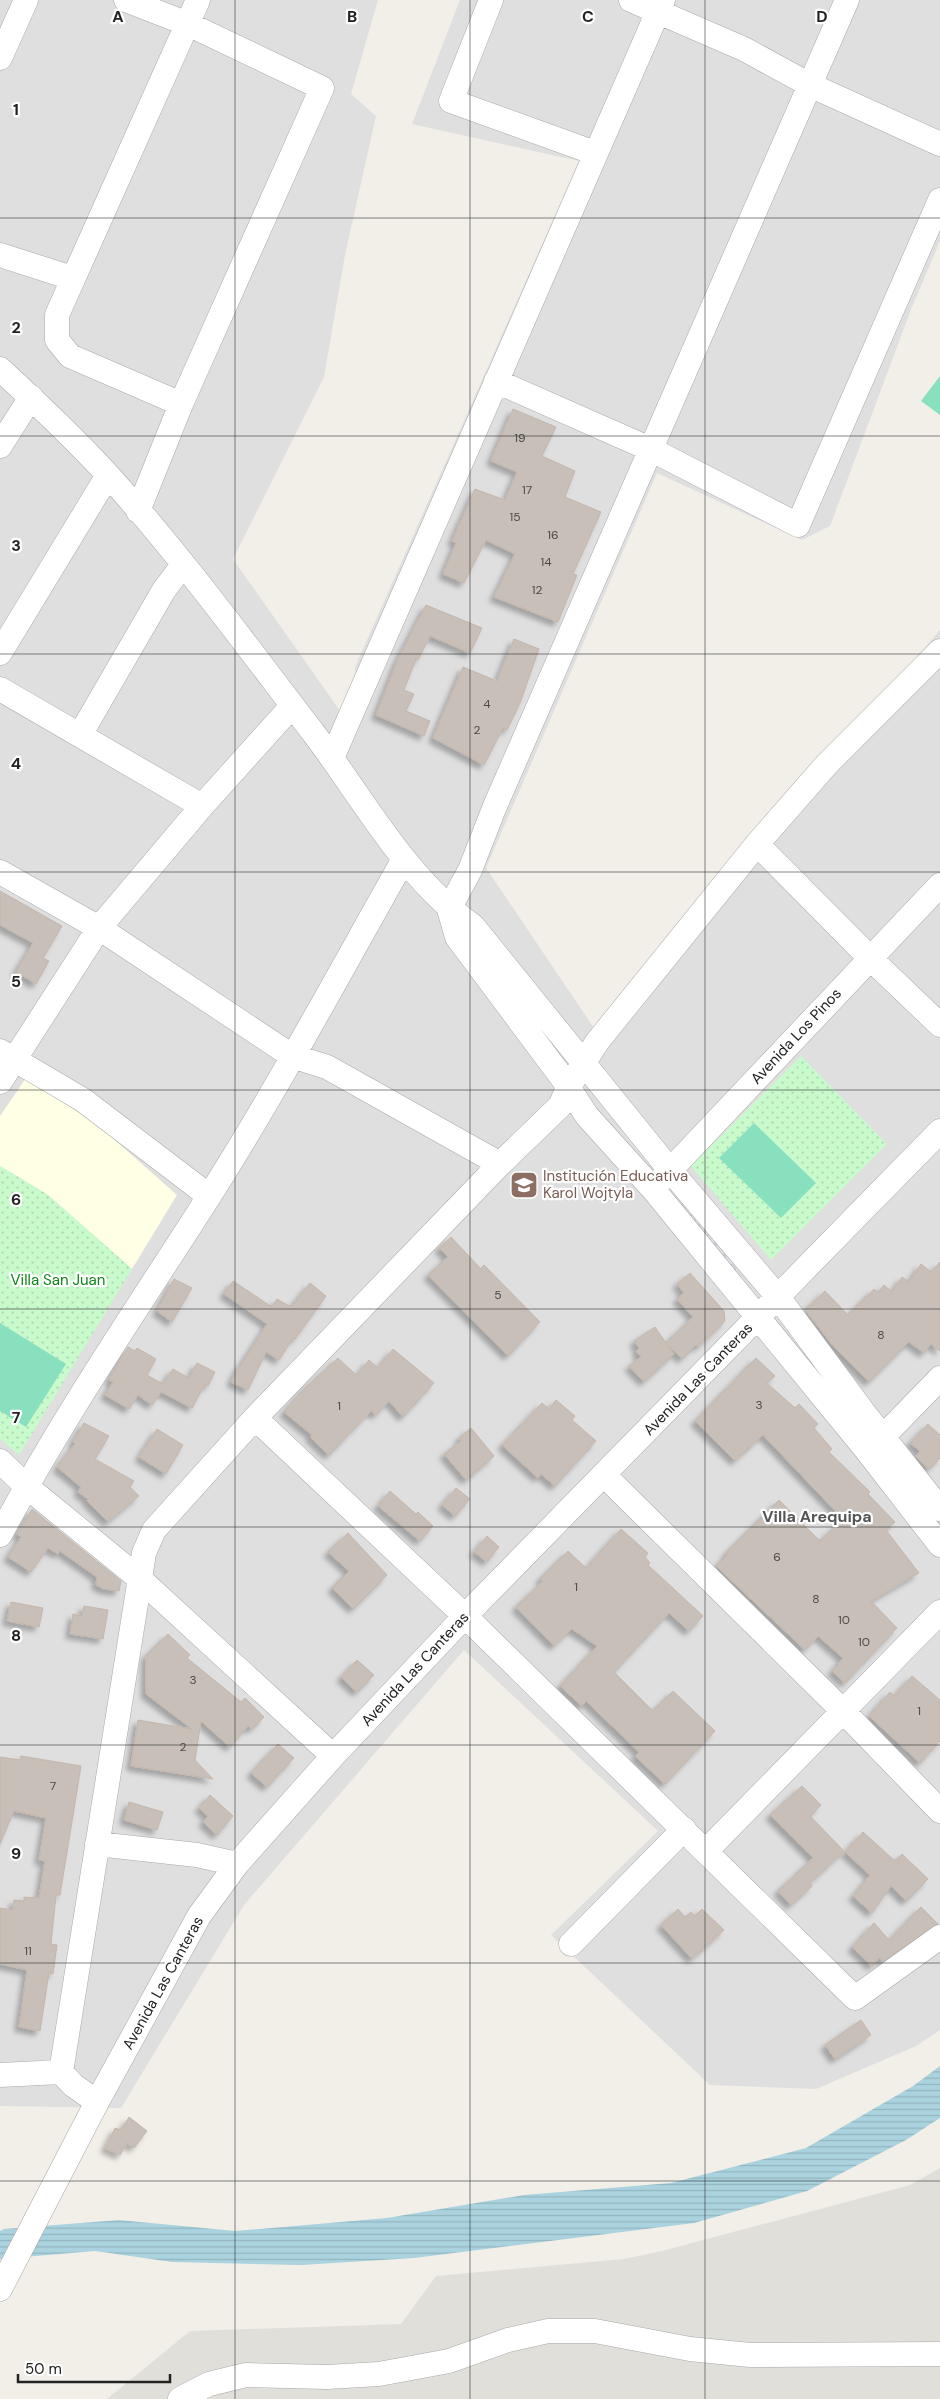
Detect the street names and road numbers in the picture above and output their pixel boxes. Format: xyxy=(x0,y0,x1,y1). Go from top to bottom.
street label: Avenida Los Pinos xyxy=(746,984,846,1088)
street label: Avenida Las Canteras xyxy=(639,1318,757,1440)
street label: Avenida Las Canteras xyxy=(357,1607,473,1731)
street label: Avenida Las Canteras xyxy=(118,1913,208,2053)

